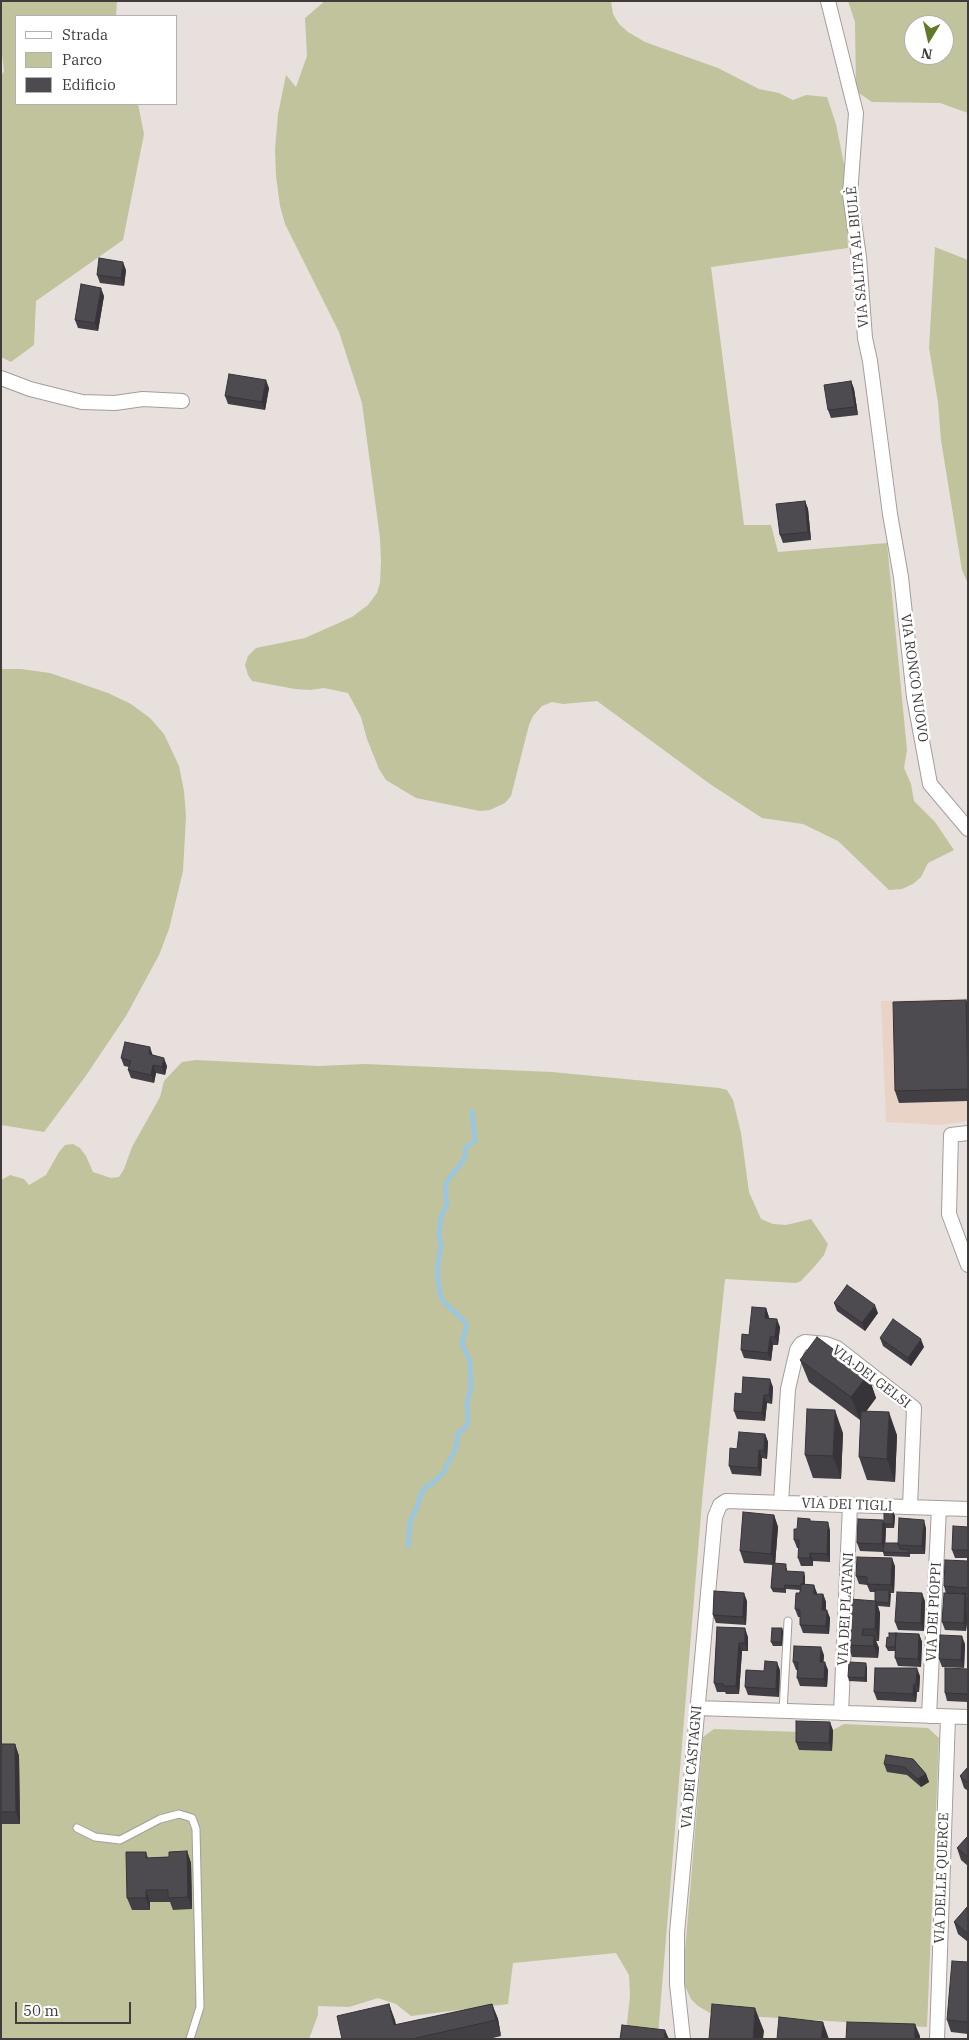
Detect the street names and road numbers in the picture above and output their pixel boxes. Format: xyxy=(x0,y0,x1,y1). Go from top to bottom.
street label: VIA SALITA AL BIULÈ xyxy=(843,186,873,328)
street label: VIA RONCO NUOVO xyxy=(897,613,931,743)
street label: VIA DEI GELSI xyxy=(828,1342,914,1412)
street label: VIA DEI TIGLI xyxy=(801,1495,893,1515)
street label: VIA DEI PLATANI xyxy=(835,1552,857,1666)
street label: VIA DEI PIOPPI xyxy=(923,1562,945,1662)
street label: VIA DEI CASTAGNI xyxy=(678,1705,706,1829)
street label: VIA DELLE QUERCE xyxy=(931,1812,953,1944)

